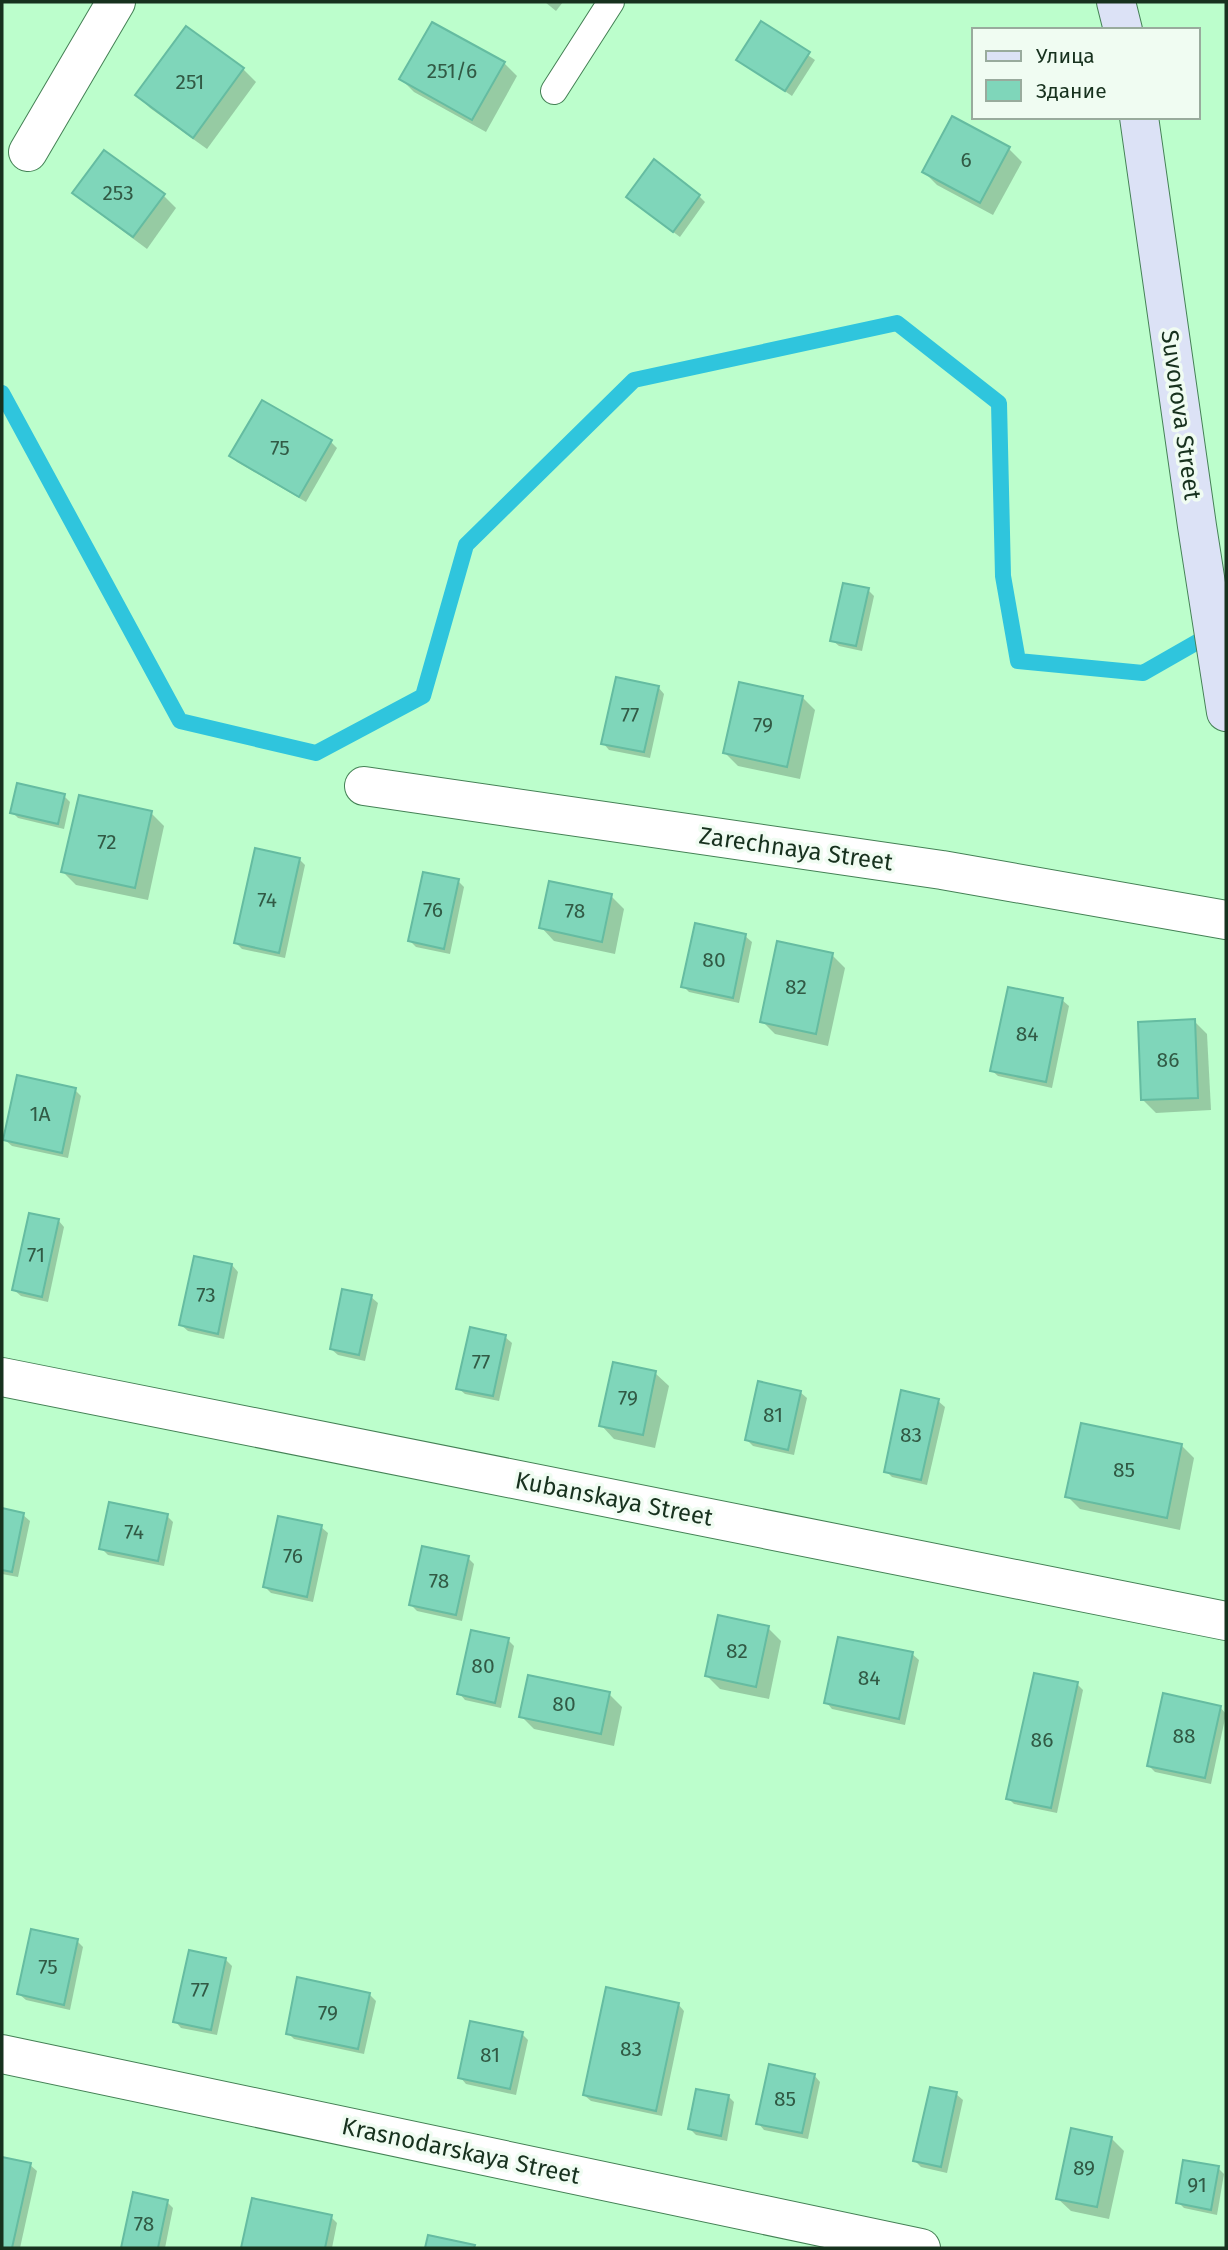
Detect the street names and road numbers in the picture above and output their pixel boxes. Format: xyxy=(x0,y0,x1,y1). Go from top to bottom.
street label: Suvorova Street xyxy=(1155,328,1207,502)
street label: Zarechnaya Street xyxy=(697,822,895,876)
street label: Kubanskaya Street xyxy=(513,1466,716,1532)
street label: Krasnodarskaya Street xyxy=(339,2112,583,2190)

